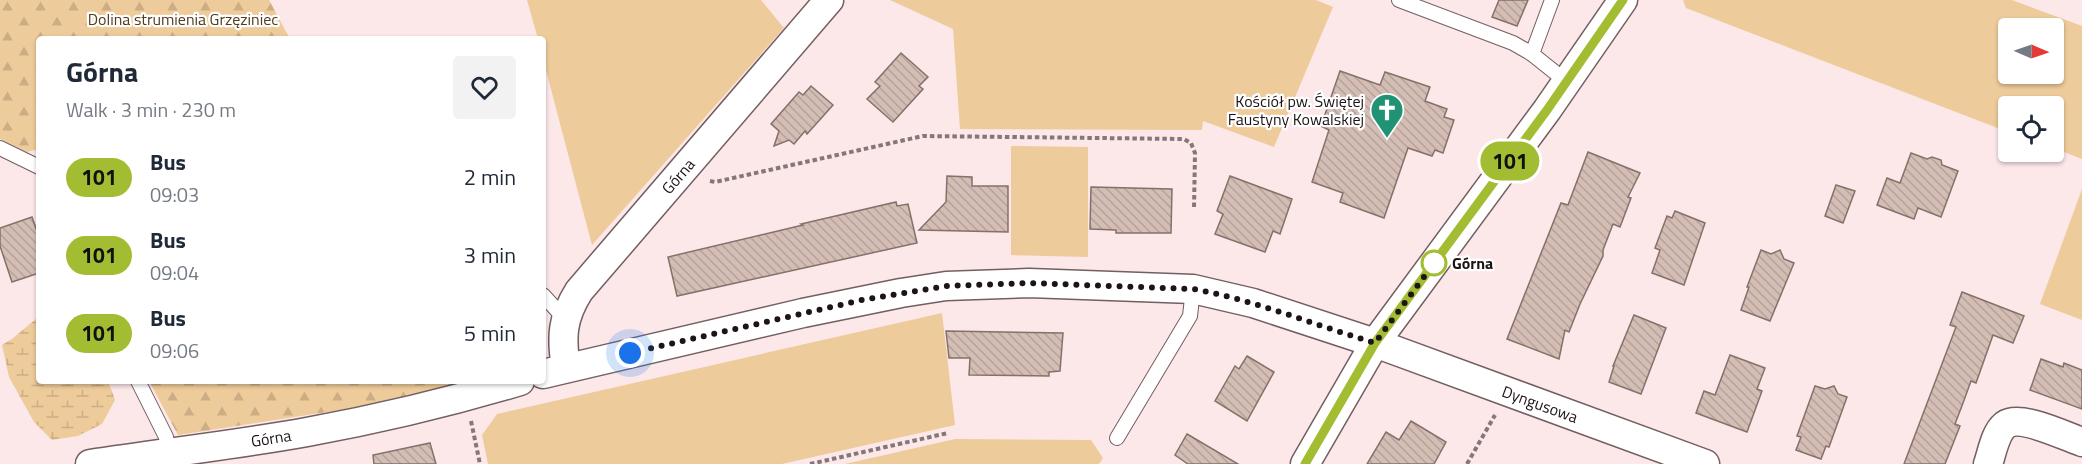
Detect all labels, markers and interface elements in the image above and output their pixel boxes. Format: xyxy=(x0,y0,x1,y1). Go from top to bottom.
park label: Dolina strumienia Grzęziniec xyxy=(88,7,278,31)
north arrow xyxy=(1998,18,2064,84)
map controls xyxy=(1998,18,2064,162)
text: Górna xyxy=(66,50,138,93)
button: heart xyxy=(453,56,516,119)
place label: Kościół pw. Świętej Faustyny Kowalskiej xyxy=(1228,89,1364,131)
church icon: Kościół pw. Świętej Faustyny Kowalskiej xyxy=(1369,92,1405,139)
text: Walk · 3 min · 230 m xyxy=(66,94,236,125)
button: locate xyxy=(1998,96,2064,162)
line badge: 101 xyxy=(1476,142,1544,180)
text: Bus xyxy=(150,145,186,179)
text: 101 xyxy=(1492,145,1528,177)
street label: Górna xyxy=(656,153,700,199)
text: 2 min xyxy=(464,160,516,194)
text: 101 xyxy=(81,161,117,193)
text: 09:03 xyxy=(150,179,199,210)
text: Bus xyxy=(150,223,186,257)
text: 3 min xyxy=(464,238,516,272)
text: 101 xyxy=(81,239,117,271)
marker: Górna xyxy=(1421,250,1447,276)
place label: Górna xyxy=(1452,251,1493,275)
text: 09:04 xyxy=(150,257,199,288)
text: Bus xyxy=(150,301,186,335)
text: 5 min xyxy=(464,316,516,350)
text: 101 xyxy=(81,317,117,349)
text: 09:06 xyxy=(150,335,199,366)
your location xyxy=(615,338,645,368)
street label: Dyngusowa xyxy=(1499,379,1581,429)
street label: Górna xyxy=(249,423,293,453)

